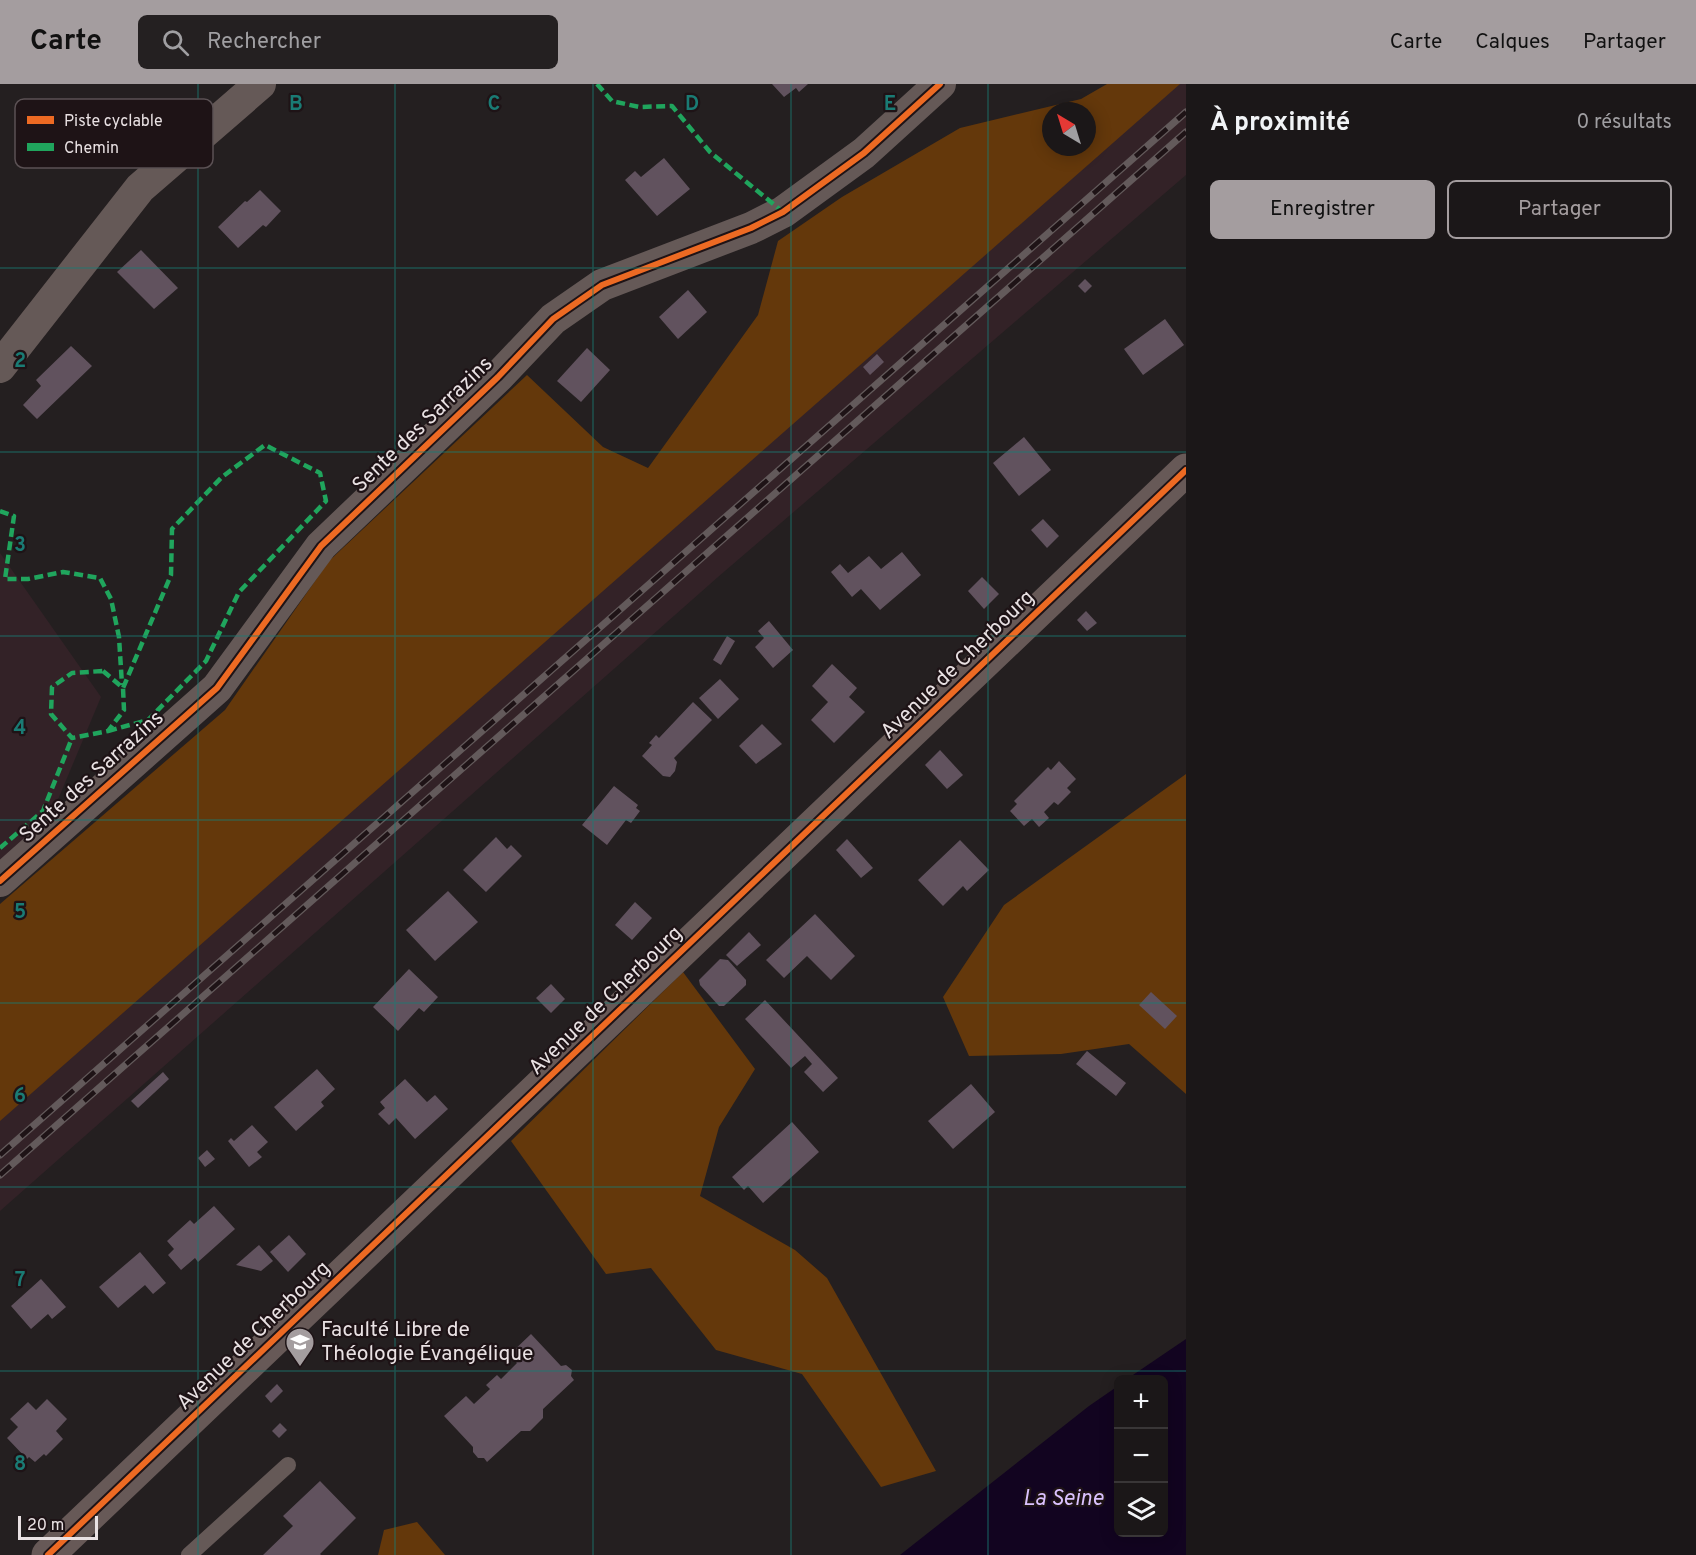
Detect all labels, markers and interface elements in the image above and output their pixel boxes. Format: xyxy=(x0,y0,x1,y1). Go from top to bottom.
search box xyxy=(138,15,558,69)
text: Carte xyxy=(30,24,102,60)
icon: search xyxy=(159,26,192,59)
text: Rechercher xyxy=(207,29,321,56)
text: Carte xyxy=(1390,29,1442,56)
text: Calques xyxy=(1475,29,1550,56)
text: Partager xyxy=(1583,29,1666,56)
text: B xyxy=(289,92,303,118)
text: C xyxy=(488,92,500,118)
text: D xyxy=(685,92,699,118)
text: E xyxy=(884,92,896,118)
legend xyxy=(15,99,213,168)
north arrow xyxy=(1042,102,1096,156)
text: À proximité xyxy=(1210,107,1350,140)
text: 0 résultats xyxy=(1576,110,1672,136)
text: Piste cyclable xyxy=(64,112,163,132)
text: Chemin xyxy=(64,139,119,159)
button: Enregistrer xyxy=(1210,180,1435,239)
button: Partager xyxy=(1447,180,1672,239)
text: 2 xyxy=(14,349,26,375)
street label: Sente des Sarrazins xyxy=(347,351,499,499)
text: 3 xyxy=(14,533,26,559)
street label: Avenue de Cherbourg xyxy=(875,585,1041,745)
street label: Sente des Sarrazins xyxy=(14,705,170,849)
text: 4 xyxy=(14,716,26,742)
text: 5 xyxy=(14,900,26,926)
street label: Avenue de Cherbourg xyxy=(523,921,689,1081)
text: 6 xyxy=(14,1084,26,1110)
street label: Avenue de Cherbourg xyxy=(171,1256,337,1416)
text: 7 xyxy=(15,1268,25,1294)
place label: Faculté Libre de Théologie Évangélique xyxy=(321,1317,533,1368)
school or university icon: Faculté Libre de Théologie Évangélique xyxy=(284,1326,316,1368)
map controls xyxy=(1114,1375,1168,1537)
button: + xyxy=(1114,1375,1168,1429)
button: − xyxy=(1114,1429,1168,1483)
text: 8 xyxy=(14,1452,26,1478)
button: layers xyxy=(1114,1483,1168,1537)
water label: La Seine xyxy=(1023,1486,1104,1513)
scale bar xyxy=(18,1513,98,1540)
text: 20 m xyxy=(27,1516,64,1536)

